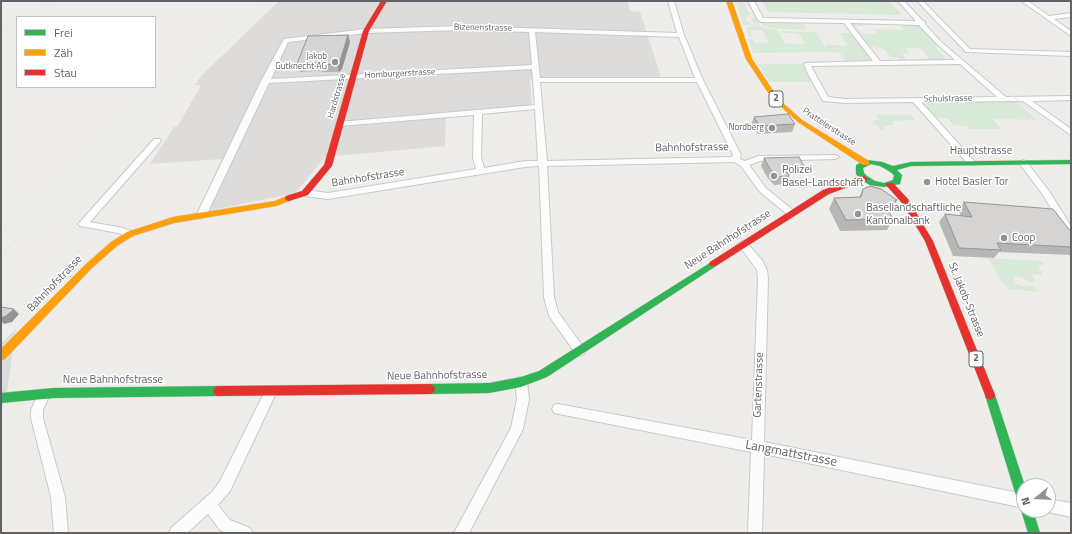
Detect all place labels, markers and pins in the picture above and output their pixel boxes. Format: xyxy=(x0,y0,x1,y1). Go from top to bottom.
place label: Jakob Gutknecht AG xyxy=(275,52,327,73)
marker: Jakob Gutknecht AG xyxy=(330,57,340,67)
place label: Nordberg xyxy=(728,123,764,133)
marker: Nordberg xyxy=(767,123,777,133)
place label: Polizei Basel-Landschaft xyxy=(782,163,864,189)
marker: Polizei Basel-Landschaft xyxy=(769,171,779,181)
place label: Hotel Basler Tor xyxy=(935,175,1009,189)
marker: Hotel Basler Tor xyxy=(922,177,932,187)
place label: Basellandschaftliche Kantonalbank xyxy=(866,201,961,227)
marker: Basellandschaftliche Kantonalbank xyxy=(853,209,863,219)
place label: Coop xyxy=(1012,231,1035,245)
marker: Coop xyxy=(999,233,1009,243)

